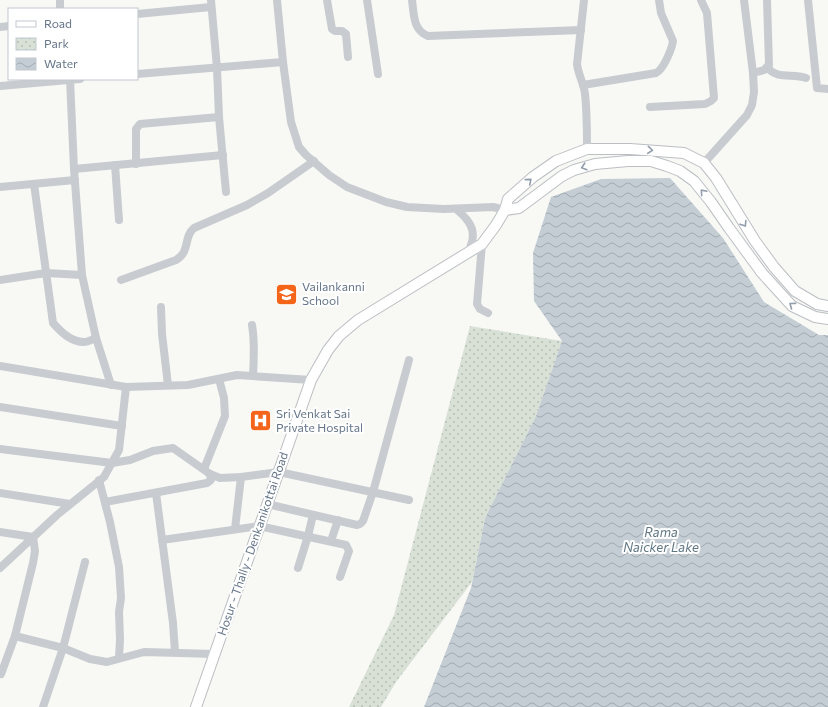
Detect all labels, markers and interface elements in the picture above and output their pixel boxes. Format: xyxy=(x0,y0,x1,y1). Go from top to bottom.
legend xyxy=(8,8,138,80)
text: Road xyxy=(44,16,72,30)
text: Park xyxy=(44,36,70,50)
text: Water xyxy=(44,56,78,70)
one-way arrow xyxy=(647,146,653,155)
one-way arrow xyxy=(581,162,588,171)
one-way arrow xyxy=(524,178,532,185)
one-way arrow xyxy=(701,190,708,197)
one-way arrow xyxy=(740,220,747,227)
place label: Vailankanni School xyxy=(302,279,365,307)
school or university icon: Vailankanni School xyxy=(273,281,299,307)
one-way arrow xyxy=(790,303,797,310)
place label: Sri Venkat Sai Private Hospital xyxy=(276,406,363,434)
hospital icon: Sri Venkat Sai Private Hospital xyxy=(247,408,273,434)
street label: Hosur - Thally - Denkanikottai Road xyxy=(214,450,290,637)
water label: Rama Naicker Lake xyxy=(623,524,699,555)

